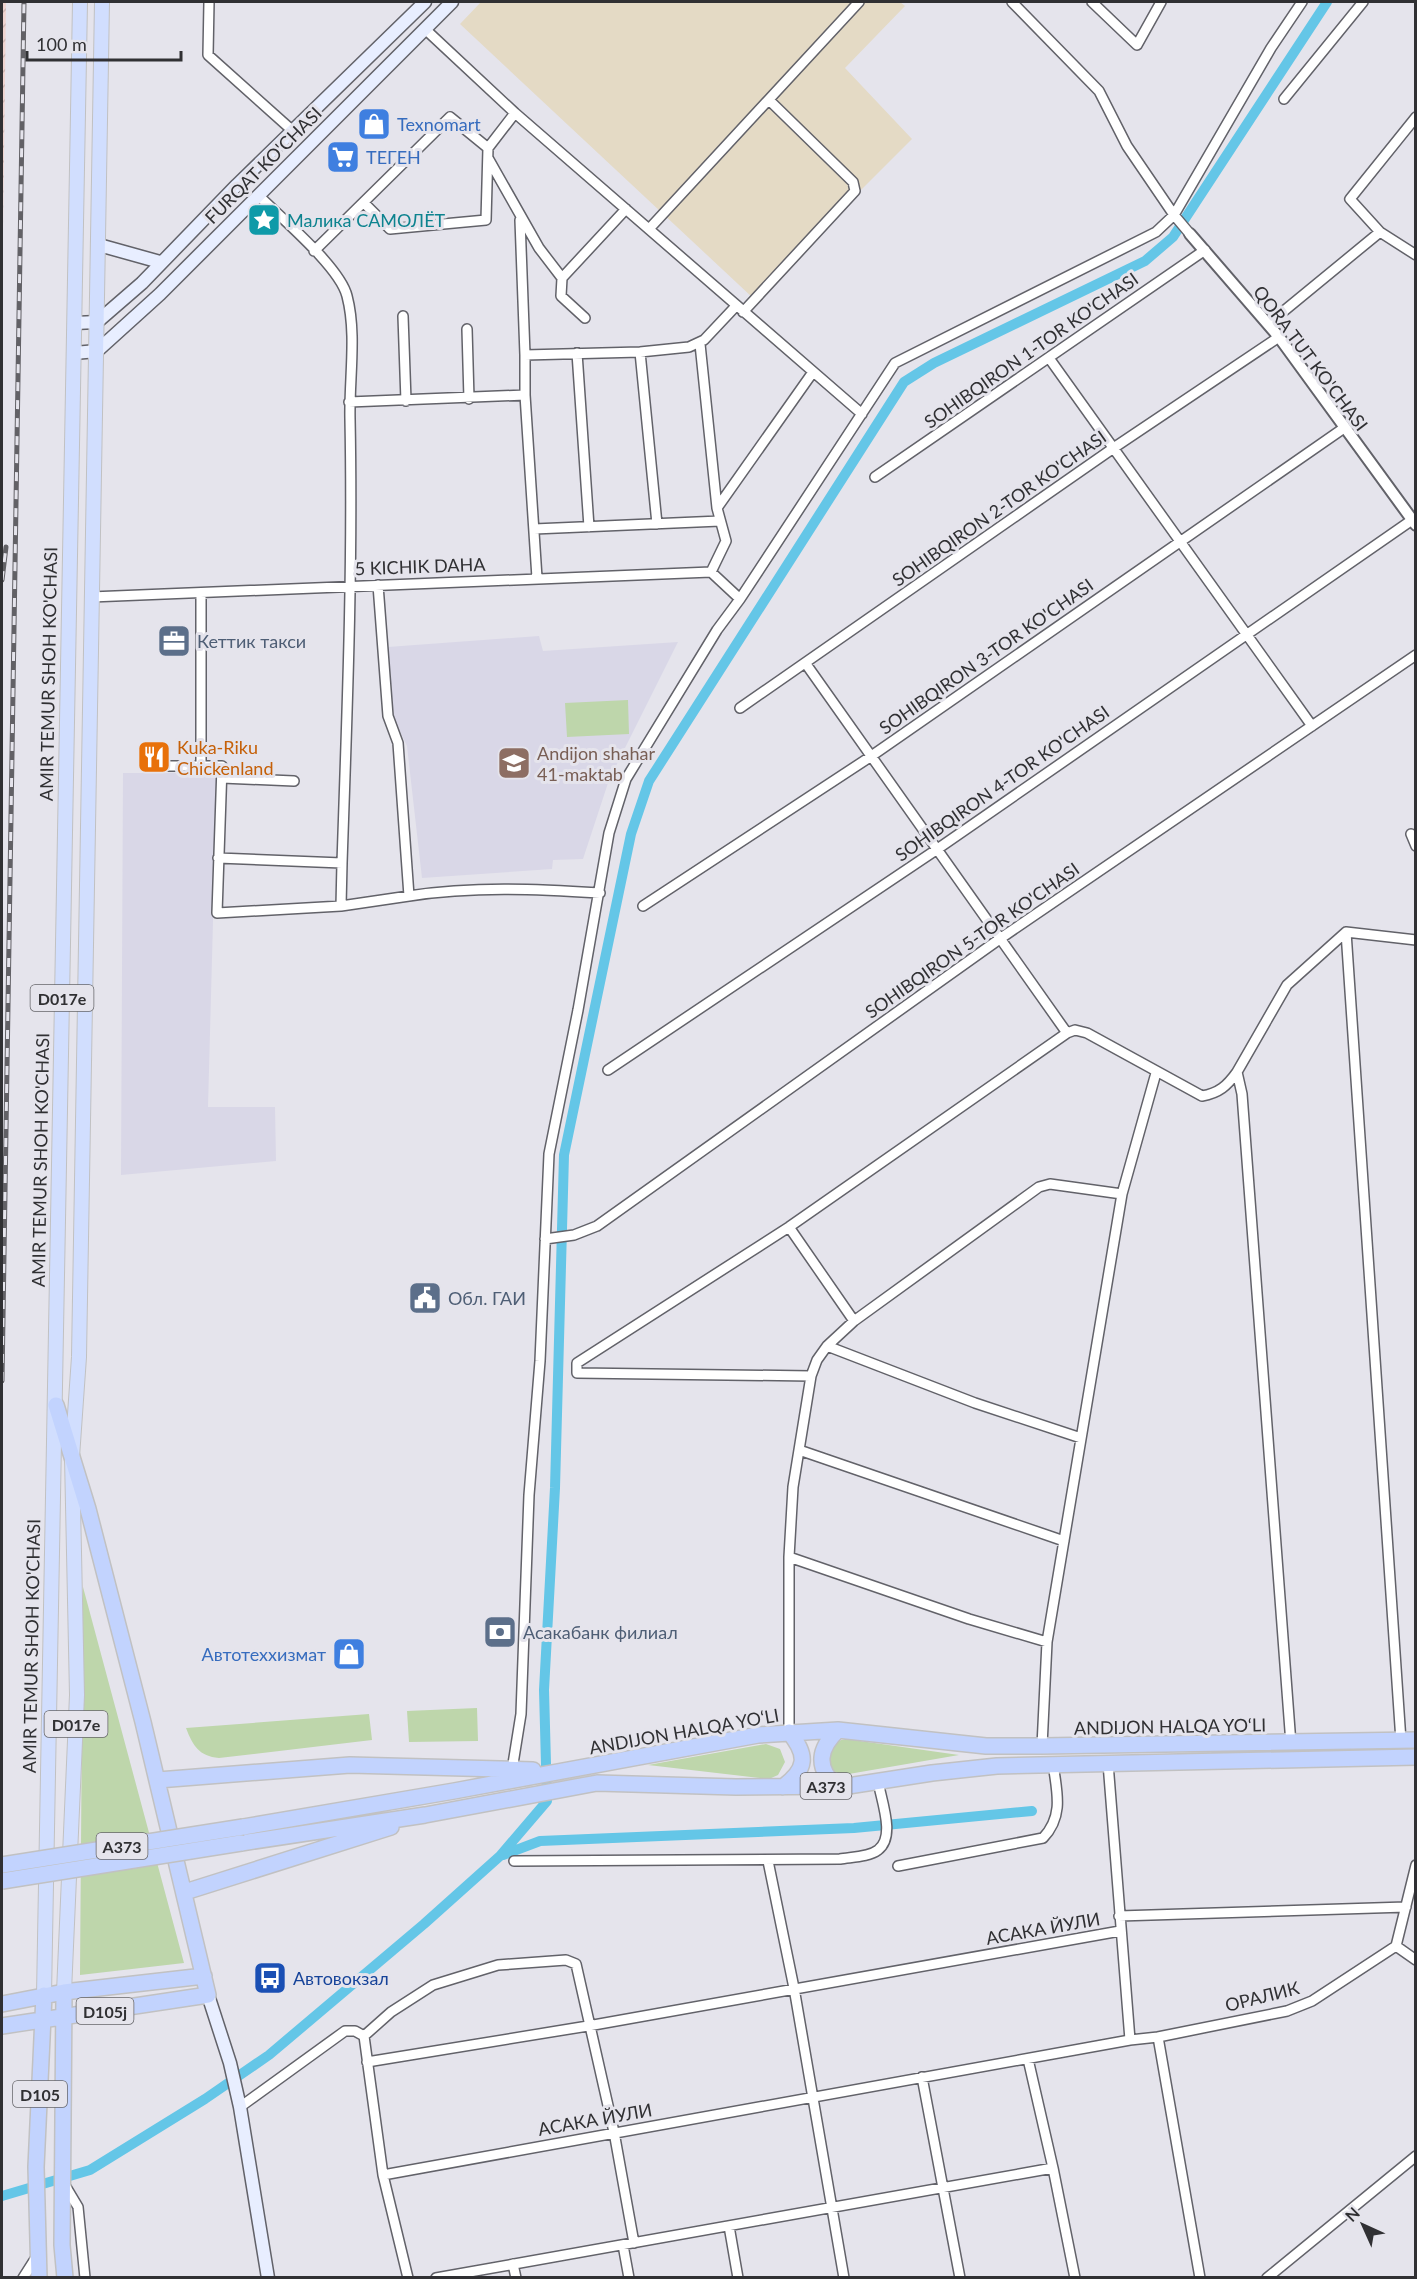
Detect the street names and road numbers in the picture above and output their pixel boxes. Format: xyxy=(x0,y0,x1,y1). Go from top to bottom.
street label: FURQAT KO'CHASI xyxy=(200,102,326,228)
street label: SOHIBQIRON 1-TOR KO'CHASI xyxy=(920,267,1142,433)
street label: QORA TUT KO'CHASI xyxy=(1249,281,1373,435)
street label: SOHIBQIRON 2-TOR KO'CHASI xyxy=(888,425,1110,591)
street label: AMIR TEMUR SHOH KO'CHASI xyxy=(35,547,61,801)
street label: 5 KICHIK DAHA xyxy=(354,553,487,579)
street label: SOHIBQIRON 3-TOR KO'CHASI xyxy=(875,573,1097,739)
street label: SOHIBQIRON 4-TOR KO'CHASI xyxy=(891,700,1113,866)
street label: SOHIBQIRON 5-TOR KO'CHASI xyxy=(861,857,1083,1023)
road number: D017e xyxy=(31,985,94,1011)
street label: AMIR TEMUR SHOH KO'CHASI xyxy=(27,1033,53,1287)
street label: AMIR TEMUR SHOH KO'CHASI xyxy=(18,1519,44,1773)
street label: ANDIJON HALQA YO‘LI xyxy=(587,1703,781,1759)
road number: D017e xyxy=(44,1711,107,1737)
street label: ANDIJON HALQA YO‘LI xyxy=(1074,1713,1266,1739)
road number: A373 xyxy=(800,1773,852,1799)
road number: A373 xyxy=(96,1833,148,1859)
street label: АСАКА ЙУЛИ xyxy=(984,1907,1102,1949)
street label: ОРАЛИК xyxy=(1223,1976,1301,2016)
road number: D105j xyxy=(76,1998,134,2024)
road number: D105 xyxy=(13,2081,67,2107)
street label: АСАКА ЙУЛИ xyxy=(536,2098,654,2140)

